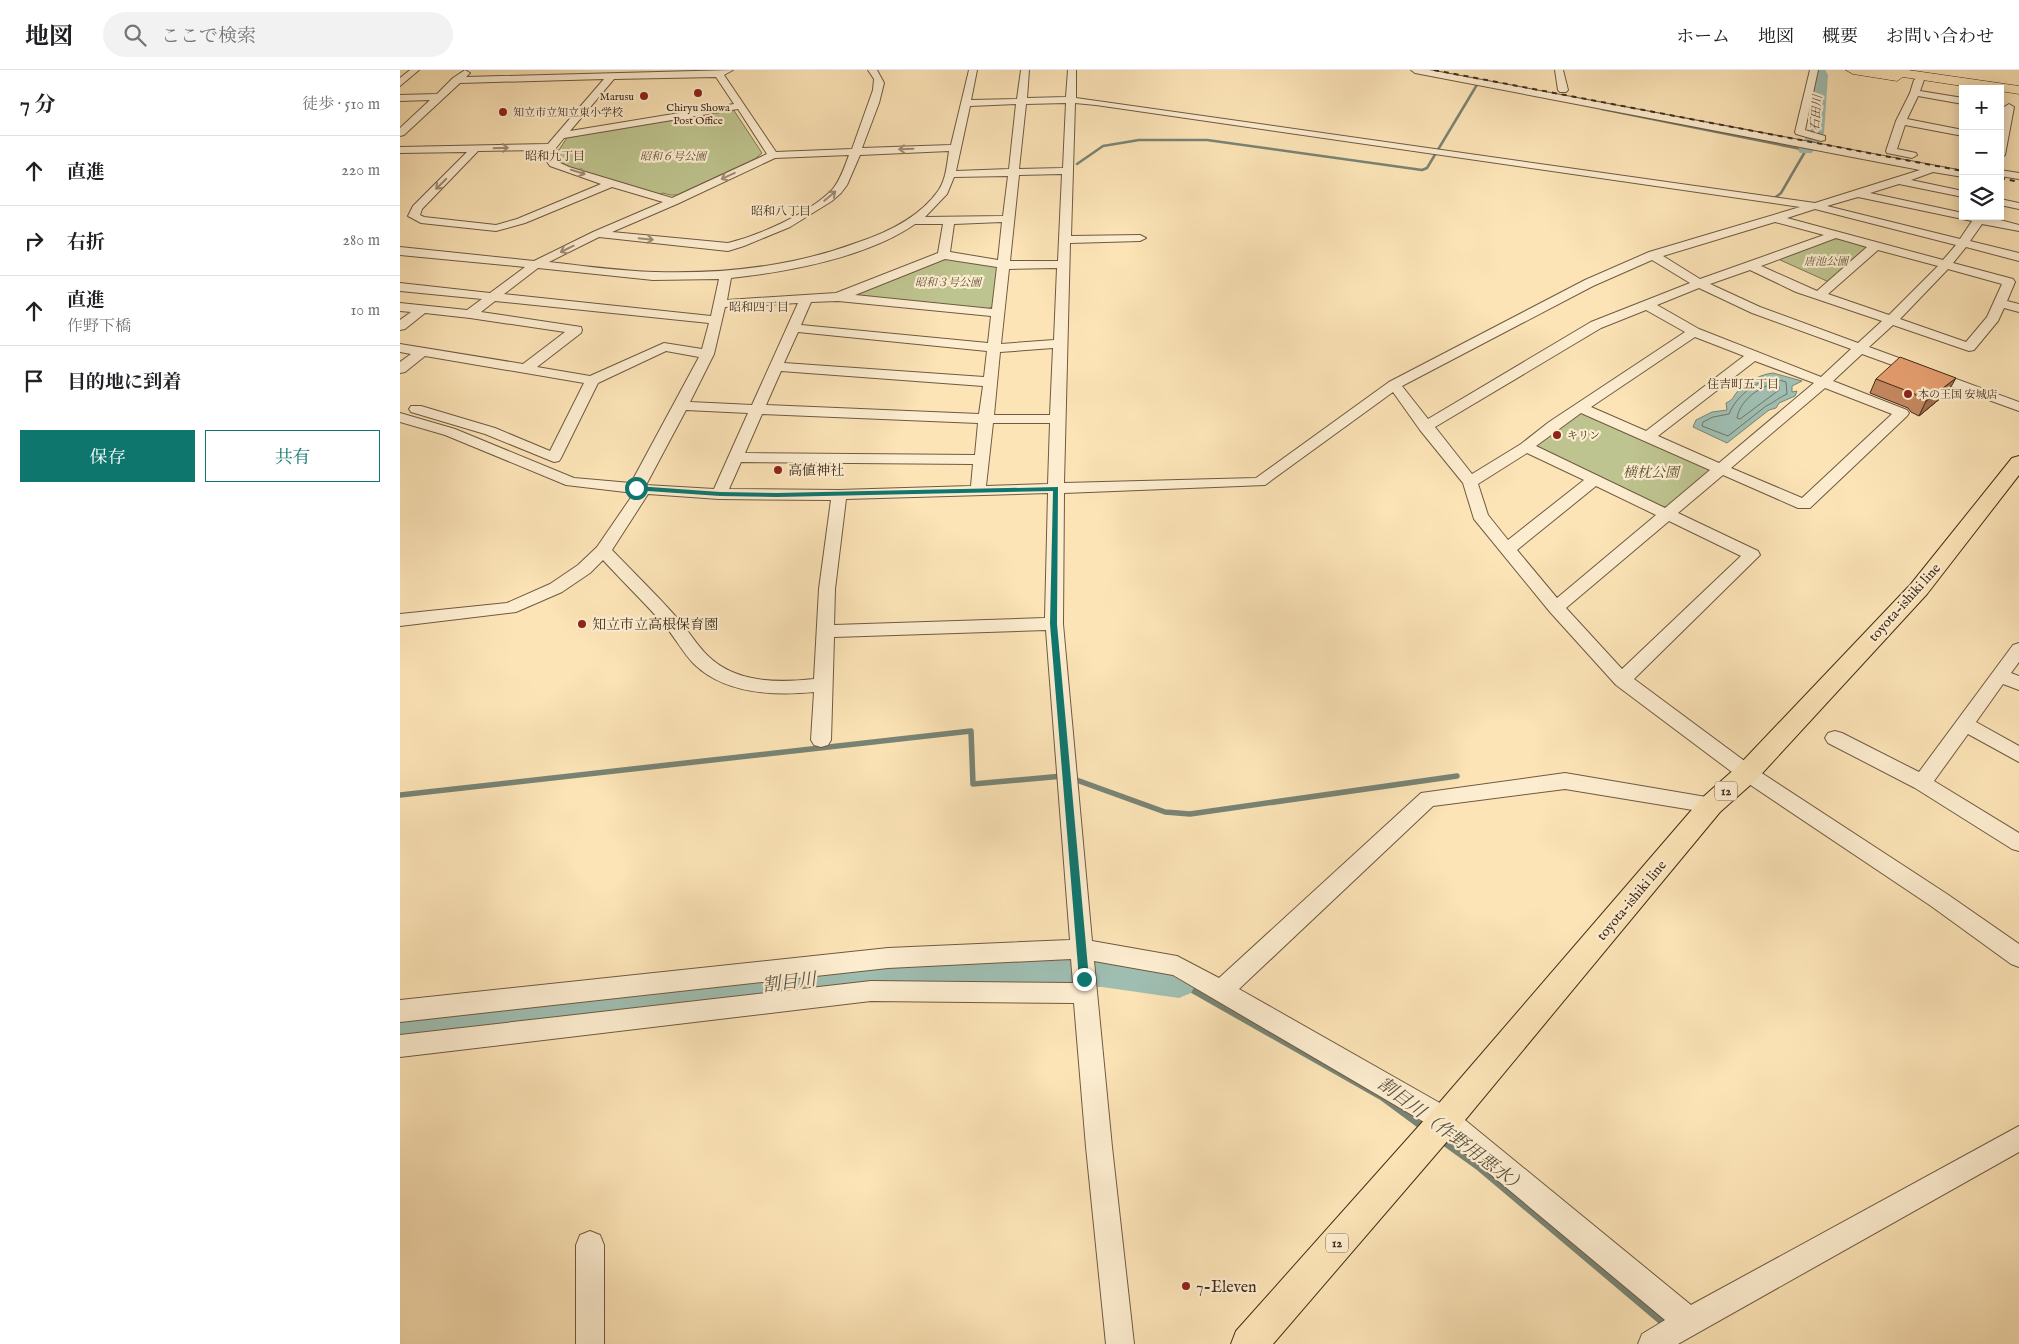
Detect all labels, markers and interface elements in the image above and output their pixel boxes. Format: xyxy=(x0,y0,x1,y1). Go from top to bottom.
search box xyxy=(103,12,453,57)
icon: search xyxy=(121,21,149,49)
text: 地図 xyxy=(25,22,73,53)
text: ここで検索 xyxy=(161,25,256,49)
text: ホーム xyxy=(1676,26,1730,49)
text: 地図 xyxy=(1758,26,1794,49)
text: 概要 xyxy=(1822,26,1858,49)
text: お問い合わせ xyxy=(1886,26,1994,49)
map controls xyxy=(1959,85,2004,220)
button: + xyxy=(1959,85,2004,130)
marker: Chiryu Showa Post Office xyxy=(692,87,704,99)
place label: Marusu xyxy=(600,90,634,104)
marker: Marusu xyxy=(638,90,650,102)
text: 7 分 xyxy=(20,92,55,119)
water label: 石田川 xyxy=(1807,92,1826,132)
text: 徒歩 · 510 m xyxy=(302,95,380,115)
place label: Chiryu Showa Post Office xyxy=(666,101,730,128)
marker: 知立市立知立東小学校 xyxy=(497,106,509,118)
place label: 知立市立知立東小学校 xyxy=(513,106,623,120)
button: − xyxy=(1959,130,2004,175)
one-way arrow xyxy=(492,143,509,153)
one-way arrow xyxy=(898,145,914,154)
district label: 昭和九丁目 xyxy=(525,149,585,164)
park label: 昭和６号公園 xyxy=(640,150,708,164)
icon: ahead xyxy=(20,157,48,185)
text: 直進 xyxy=(67,161,105,185)
text: 220 m xyxy=(341,161,380,181)
one-way arrow xyxy=(570,168,586,178)
one-way arrow xyxy=(721,172,736,181)
button: layers xyxy=(1959,175,2004,220)
one-way arrow xyxy=(435,177,447,190)
one-way arrow xyxy=(824,191,837,202)
district label: 昭和八丁目 xyxy=(751,204,811,219)
icon: right xyxy=(20,227,48,255)
text: 右折 xyxy=(67,231,105,255)
text: 280 m xyxy=(343,231,380,251)
one-way arrow xyxy=(638,234,654,244)
one-way arrow xyxy=(560,244,575,254)
park label: 唐池公園 xyxy=(1804,255,1850,269)
park label: 昭和３号公園 xyxy=(915,276,983,290)
text: 直進 xyxy=(67,289,105,313)
icon: ahead xyxy=(20,297,48,325)
district label: 昭和四丁目 xyxy=(729,300,789,315)
text: 10 m xyxy=(350,301,380,321)
text: 作野下橋 xyxy=(67,317,131,337)
icon: arrive xyxy=(20,367,48,395)
text: 目的地に到着 xyxy=(67,371,181,395)
district label: 住吉町五丁目 xyxy=(1707,377,1779,392)
marker: 本の王国 安城店 xyxy=(1902,388,1914,400)
place label: 本の王国 安城店 xyxy=(1918,388,1997,402)
marker: キリン xyxy=(1551,429,1563,441)
place label: キリン xyxy=(1567,429,1600,443)
button: 保存 xyxy=(20,430,195,482)
button: 共有 xyxy=(205,430,380,482)
place label: 高値神社 xyxy=(788,462,844,480)
marker: 高値神社 xyxy=(772,464,784,476)
park label: 横枕公園 xyxy=(1623,464,1681,482)
route start xyxy=(625,477,648,500)
street label: toyota-ishiki line xyxy=(1865,559,1945,646)
place label: 知立市立高根保育園 xyxy=(592,616,718,634)
marker: 知立市立高根保育園 xyxy=(576,618,588,630)
road number: 12 xyxy=(1715,781,1737,800)
street label: toyota-ishiki line xyxy=(1593,856,1671,944)
route end xyxy=(1073,968,1096,991)
water label: 割目川 xyxy=(761,969,819,998)
water label: 割目川（作野用悪水） xyxy=(1372,1073,1530,1200)
road number: 12 xyxy=(1326,1234,1348,1252)
place label: 7-Eleven xyxy=(1196,1278,1257,1298)
marker: 7-Eleven xyxy=(1180,1280,1192,1292)

